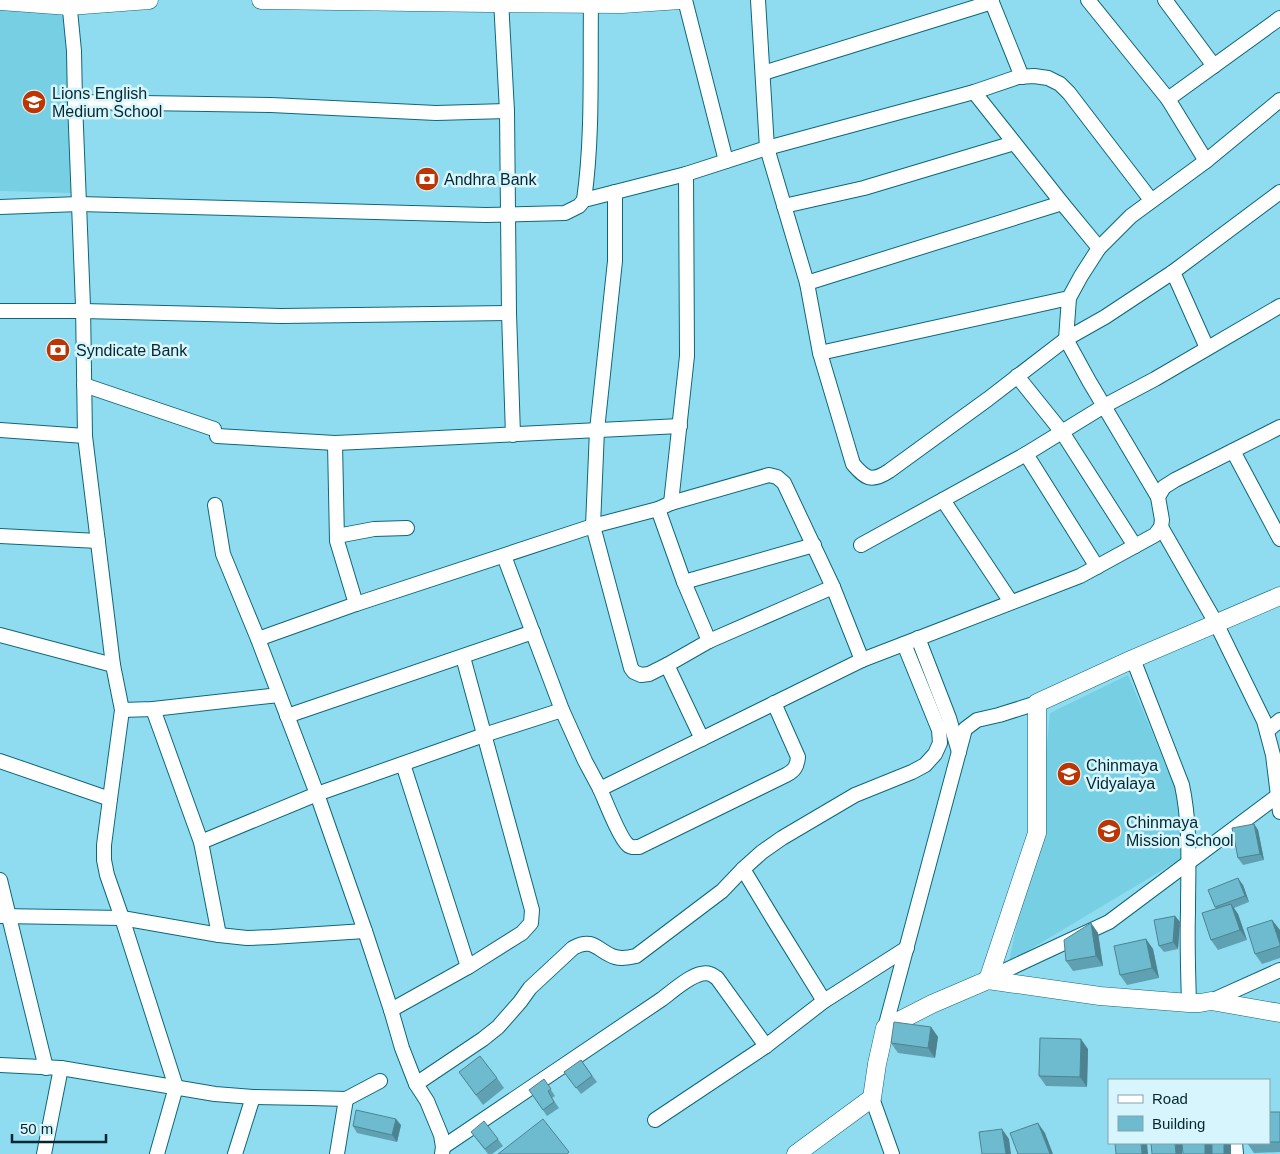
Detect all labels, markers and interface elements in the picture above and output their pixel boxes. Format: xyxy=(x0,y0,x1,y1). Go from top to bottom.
place label: Lions English Medium School xyxy=(52,85,162,120)
school or university icon: Lions English Medium School xyxy=(21,89,47,115)
bank icon: Andhra Bank xyxy=(414,166,440,192)
place label: Andhra Bank xyxy=(444,171,538,188)
bank icon: Syndicate Bank xyxy=(45,337,71,363)
place label: Syndicate Bank xyxy=(76,342,188,359)
place label: Chinmaya Vidyalaya xyxy=(1086,757,1158,792)
school or university icon: Chinmaya Vidyalaya xyxy=(1056,761,1082,787)
place label: Chinmaya Mission School xyxy=(1126,814,1234,849)
school or university icon: Chinmaya Mission School xyxy=(1096,818,1122,844)
legend xyxy=(1108,1079,1270,1144)
text: Road xyxy=(1152,1090,1188,1107)
scale bar xyxy=(12,1112,106,1144)
text: Building xyxy=(1152,1115,1205,1132)
text: 50 m xyxy=(20,1120,53,1137)

